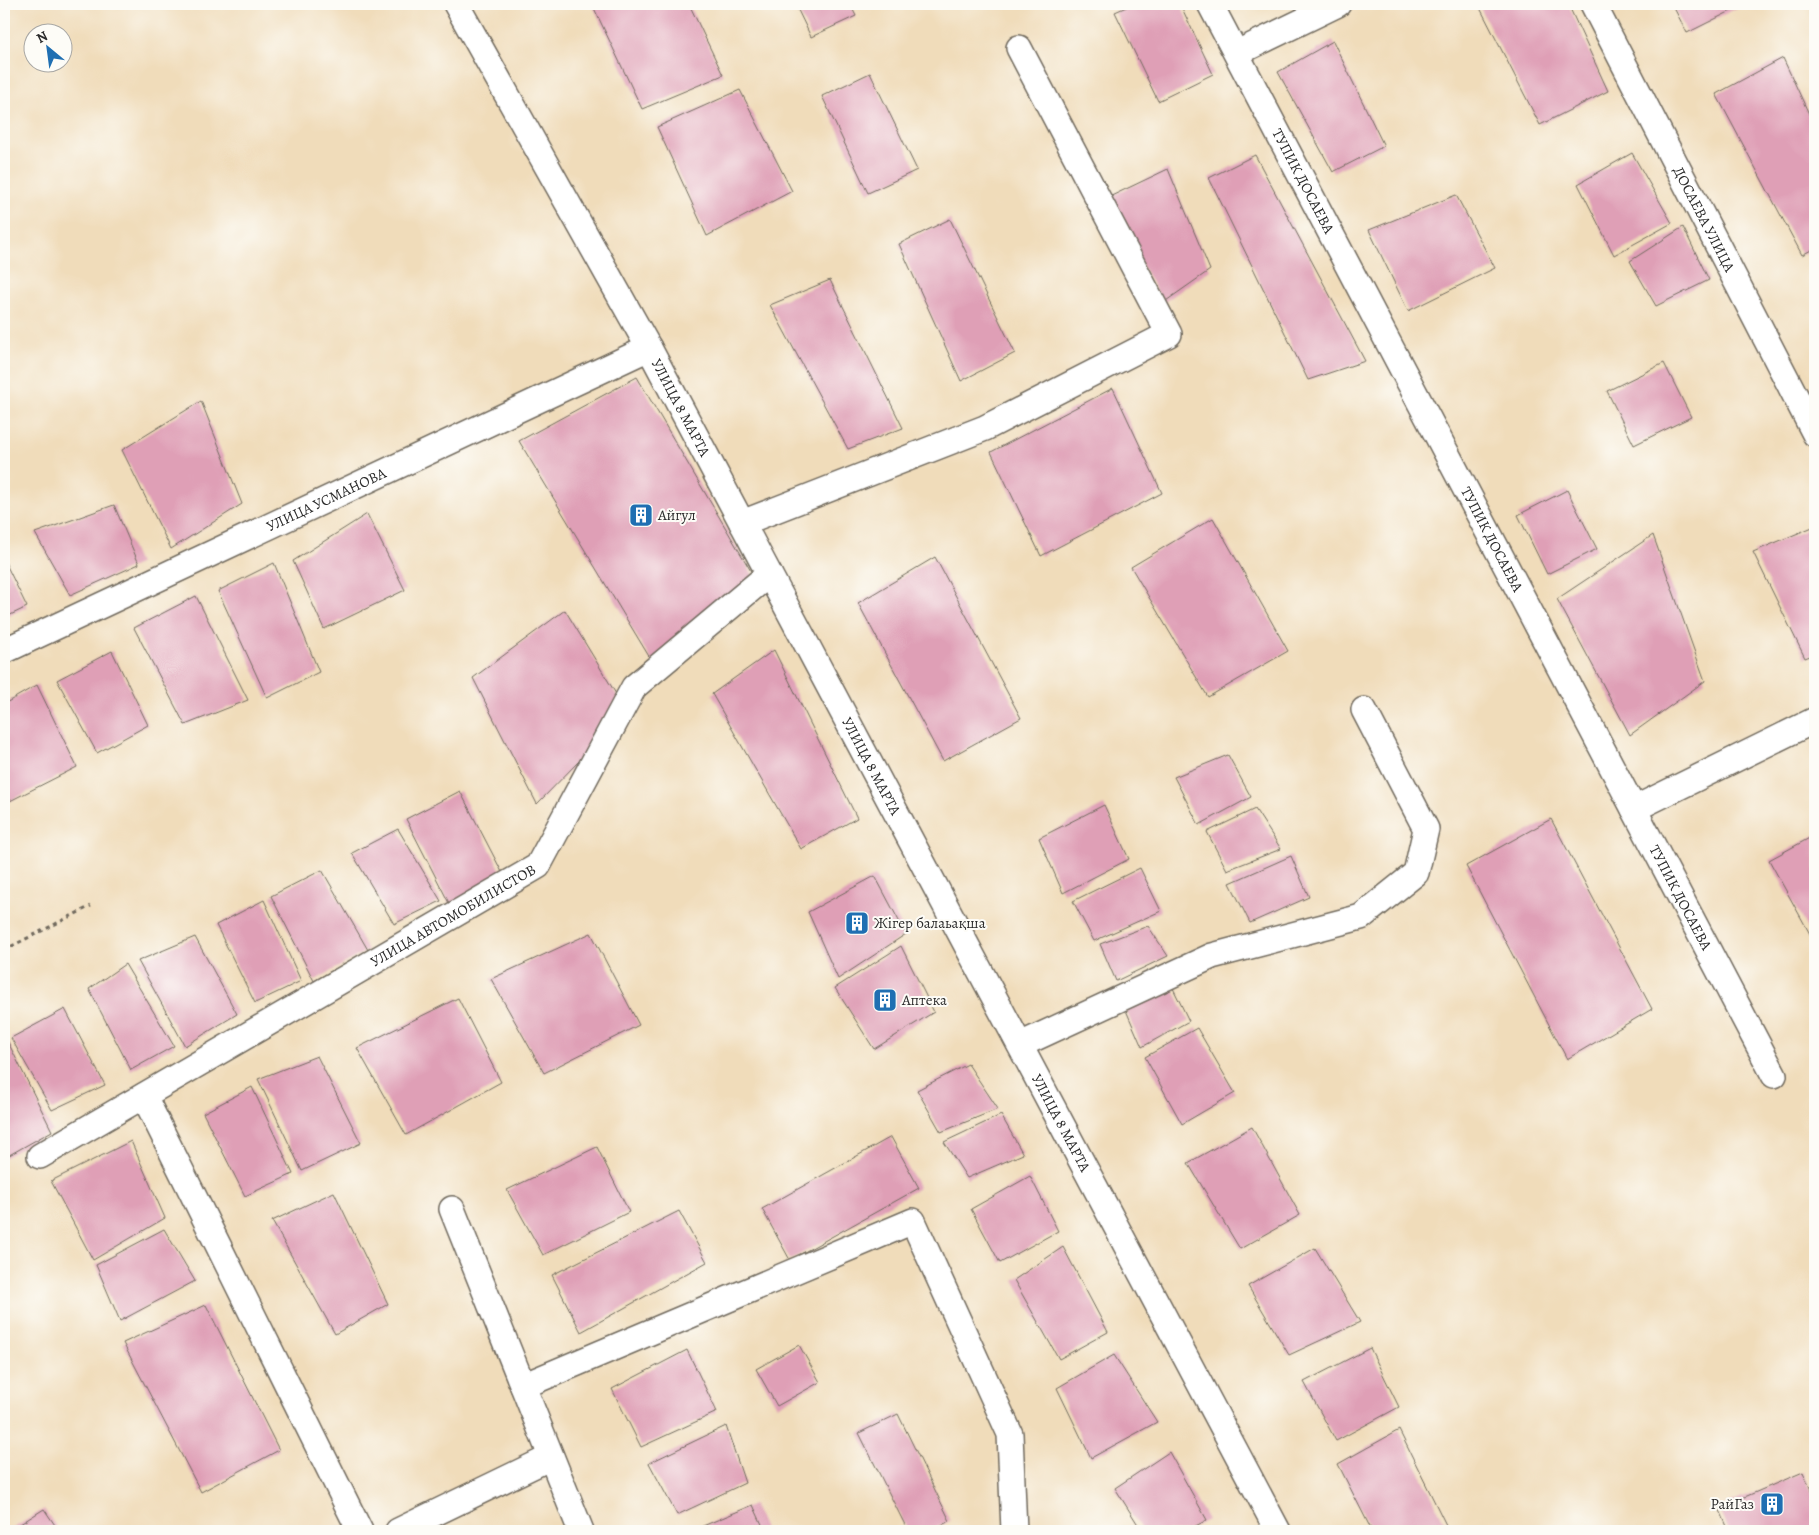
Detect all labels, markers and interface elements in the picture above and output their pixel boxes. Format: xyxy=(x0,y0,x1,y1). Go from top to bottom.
north arrow xyxy=(22,22,72,72)
text: N xyxy=(33,26,51,48)
street label: ТУПИК ДОСАЕВА xyxy=(1267,125,1339,237)
street label: ДОСАЕВА УЛИЦА xyxy=(1668,163,1740,276)
street label: УЛИЦА 8 МАРТА xyxy=(646,355,715,460)
street label: УЛИЦА УСМАНОВА xyxy=(263,463,390,536)
street label: ТУПИК ДОСАЕВА xyxy=(1456,483,1528,596)
building icon: Айгул xyxy=(628,502,654,528)
place label: Айгул xyxy=(657,505,696,525)
street label: УЛИЦА 8 МАРТА xyxy=(837,714,906,819)
street label: ТУПИК ДОСАЕВА xyxy=(1645,842,1717,954)
street label: УЛИЦА АВТОМОБИЛИСТОВ xyxy=(367,859,540,972)
building icon: Жігер балаьақша xyxy=(844,910,870,936)
place label: Жігер балаьақша xyxy=(874,913,986,933)
building icon: Аптека xyxy=(872,987,898,1013)
place label: Аптека xyxy=(901,990,947,1010)
street label: УЛИЦА 8 МАРТА xyxy=(1027,1070,1095,1175)
building icon: РайГаз xyxy=(1759,1491,1785,1517)
place label: РайГаз xyxy=(1710,1494,1754,1514)

